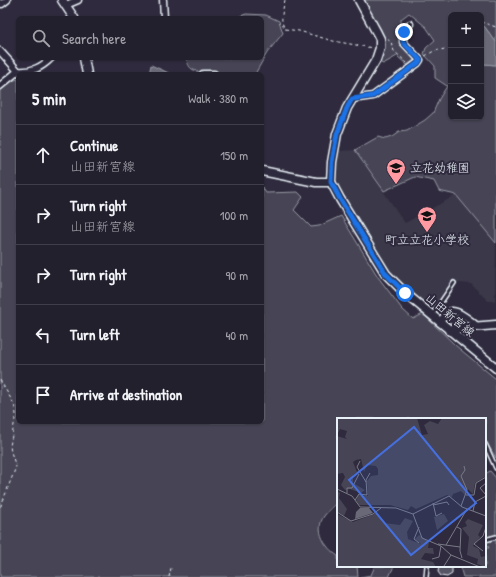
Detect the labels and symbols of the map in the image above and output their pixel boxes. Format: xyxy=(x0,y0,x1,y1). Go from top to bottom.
route end xyxy=(395,23,413,41)
school or university icon: 立花幼稚園 xyxy=(385,157,407,185)
place label: 立花幼稚園 xyxy=(410,159,470,176)
school or university icon: 町立立花小学校 xyxy=(416,205,438,233)
place label: 町立立花小学校 xyxy=(385,231,469,248)
route start xyxy=(396,284,414,302)
street label: 山田新宮線 xyxy=(422,289,479,340)
inset map xyxy=(337,418,486,567)

